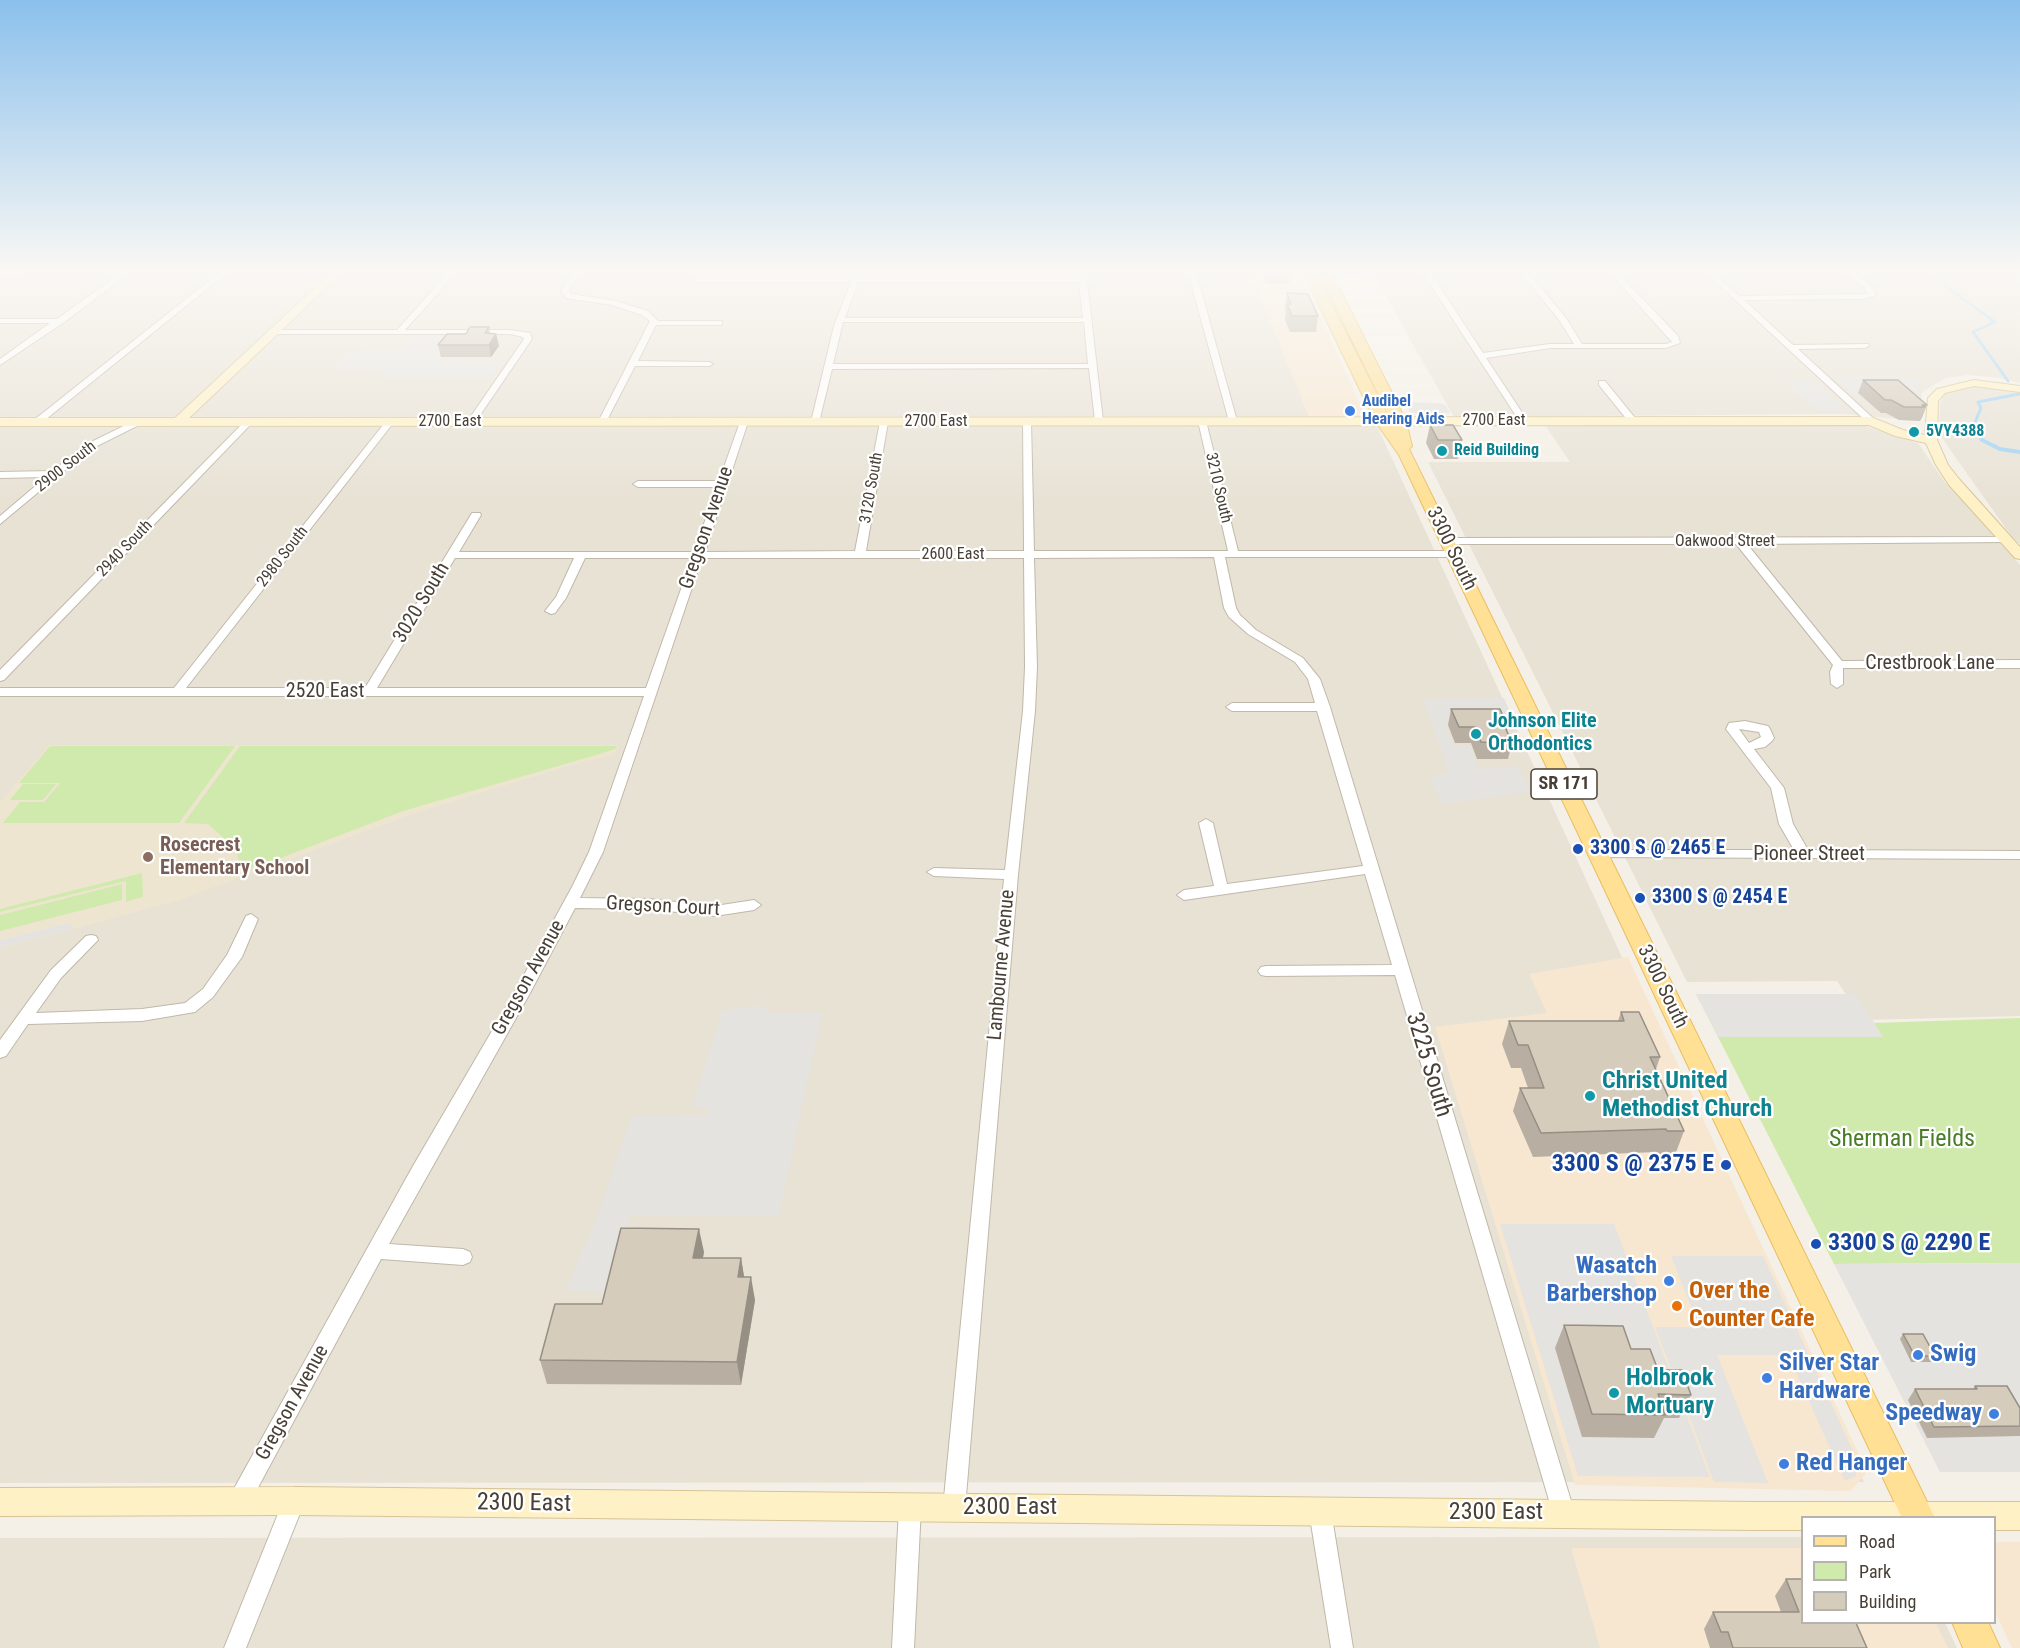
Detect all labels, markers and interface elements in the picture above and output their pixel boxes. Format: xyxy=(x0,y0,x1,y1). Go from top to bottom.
place label: Audibel Hearing Aids xyxy=(1362,392,1445,430)
marker: Audibel Hearing Aids xyxy=(1343,404,1357,418)
street label: 2700 East xyxy=(1463,411,1525,431)
street label: 2700 East xyxy=(419,412,481,432)
street label: 2700 East xyxy=(905,412,967,432)
place label: 5VY4388 xyxy=(1926,422,1984,442)
marker: 5VY4388 xyxy=(1907,425,1921,439)
street label: 2900 South xyxy=(32,437,100,497)
place label: Reid Building xyxy=(1454,441,1539,461)
marker: Reid Building xyxy=(1435,444,1449,458)
street label: 3120 South xyxy=(856,451,888,525)
street label: 3210 South xyxy=(1201,451,1235,525)
street label: Gregson Avenue xyxy=(675,464,739,592)
street label: 3300 South xyxy=(1421,503,1481,595)
street label: 2940 South xyxy=(93,517,157,581)
street label: 2980 South xyxy=(253,523,313,591)
street label: Oakwood Street xyxy=(1675,532,1775,552)
street label: 2600 East xyxy=(922,545,984,565)
street label: 3020 South xyxy=(389,558,455,648)
street label: Crestbrook Lane xyxy=(1865,652,1995,676)
street label: 2520 East xyxy=(286,680,364,704)
place label: Johnson Elite Orthodontics xyxy=(1488,710,1597,757)
marker: Johnson Elite Orthodontics xyxy=(1469,727,1483,741)
road number: SR 171 xyxy=(1531,769,1597,799)
place label: Rosecrest Elementary School xyxy=(160,834,309,881)
place label: 3300 S @ 2465 E xyxy=(1590,837,1725,861)
marker: 3300 S @ 2465 E xyxy=(1571,842,1585,856)
street label: Pioneer Street xyxy=(1753,843,1865,867)
marker: Rosecrest Elementary School xyxy=(141,850,155,864)
place label: 3300 S @ 2454 E xyxy=(1652,886,1787,910)
street label: Lambourne Avenue xyxy=(983,889,1021,1041)
marker: 3300 S @ 2454 E xyxy=(1633,891,1647,905)
street label: Gregson Court xyxy=(605,892,721,922)
street label: Gregson Avenue xyxy=(487,916,571,1040)
street label: 3300 South xyxy=(1632,941,1692,1033)
street label: 3225 South xyxy=(1398,1009,1458,1121)
place label: Christ United Methodist Church xyxy=(1602,1068,1772,1124)
marker: Christ United Methodist Church xyxy=(1583,1089,1597,1103)
park label: Sherman Fields xyxy=(1829,1126,1975,1154)
place label: 3300 S @ 2375 E xyxy=(1552,1151,1714,1179)
marker: 3300 S @ 2375 E xyxy=(1719,1158,1733,1172)
place label: 3300 S @ 2290 E xyxy=(1828,1230,1990,1258)
marker: 3300 S @ 2290 E xyxy=(1809,1237,1823,1251)
place label: Wasatch Barbershop xyxy=(1546,1253,1657,1309)
marker: Wasatch Barbershop xyxy=(1662,1274,1676,1288)
place label: Over the Counter Cafe xyxy=(1689,1278,1815,1334)
marker: Over the Counter Cafe xyxy=(1670,1299,1684,1313)
street label: Gregson Avenue xyxy=(251,1341,335,1465)
place label: Swig xyxy=(1930,1341,1976,1369)
marker: Swig xyxy=(1911,1348,1925,1362)
place label: Silver Star Hardware xyxy=(1779,1350,1879,1406)
place label: Holbrook Mortuary xyxy=(1626,1365,1714,1421)
marker: Silver Star Hardware xyxy=(1760,1371,1774,1385)
marker: Holbrook Mortuary xyxy=(1607,1386,1621,1400)
place label: Speedway xyxy=(1885,1400,1982,1428)
marker: Speedway xyxy=(1987,1407,2001,1421)
place label: Red Hanger xyxy=(1796,1450,1908,1478)
marker: Red Hanger xyxy=(1777,1457,1791,1471)
street label: 2300 East xyxy=(477,1489,571,1519)
street label: 2300 East xyxy=(963,1494,1057,1522)
street label: 2300 East xyxy=(1449,1499,1543,1527)
legend xyxy=(1801,1516,1996,1624)
text: Road xyxy=(1859,1531,1895,1552)
text: Park xyxy=(1859,1561,1891,1582)
text: Building xyxy=(1859,1591,1916,1612)

